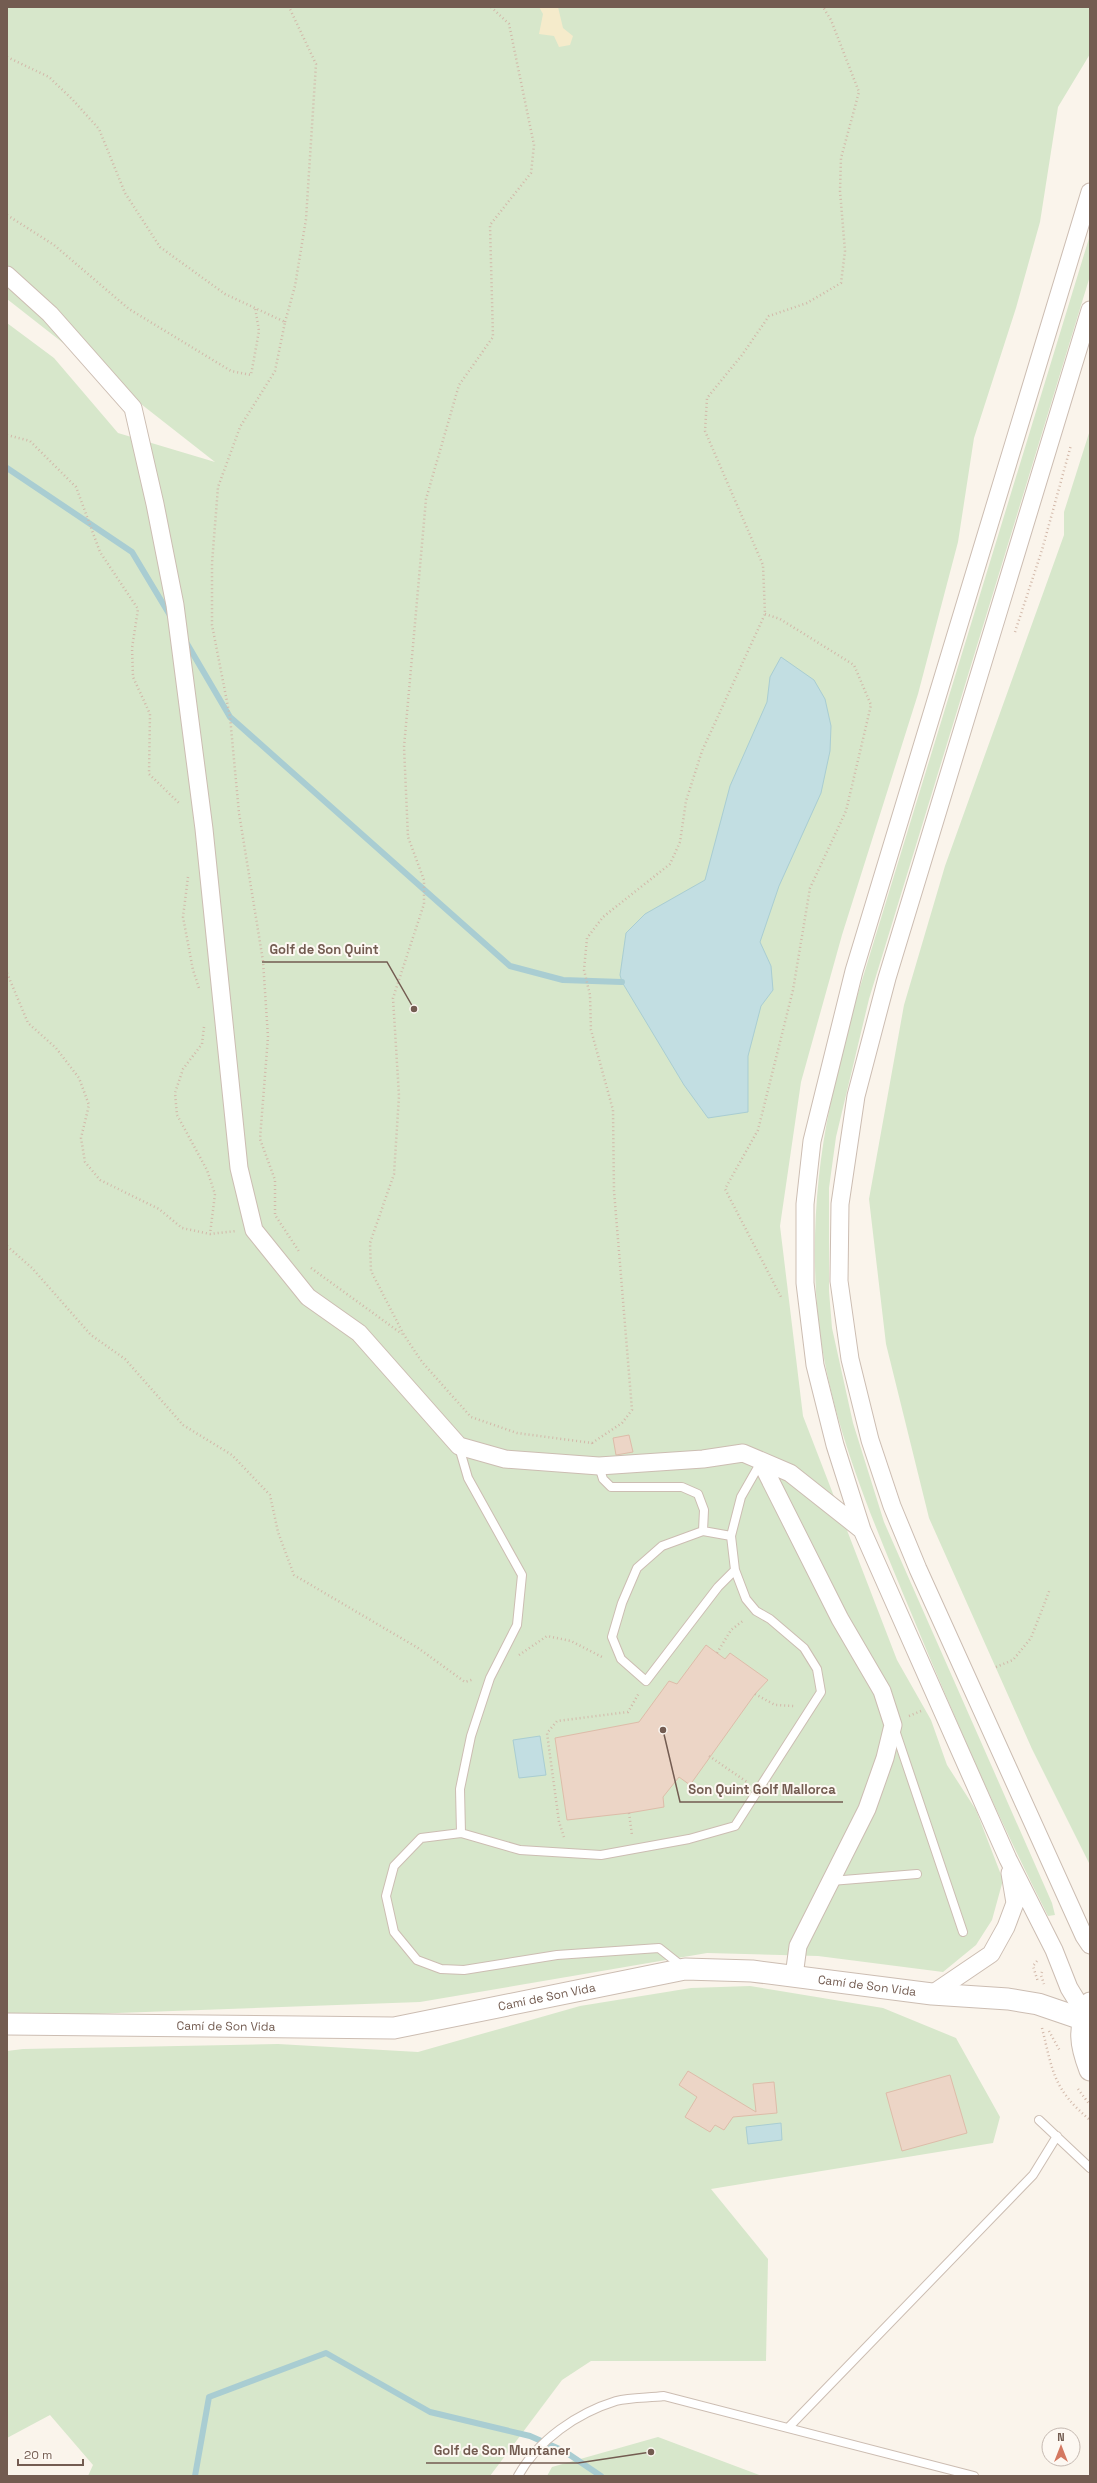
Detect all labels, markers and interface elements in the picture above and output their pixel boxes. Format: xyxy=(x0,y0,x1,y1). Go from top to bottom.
callout: Golf de Son Quint xyxy=(262,937,387,962)
text: Golf de Son Quint xyxy=(269,941,379,958)
callout: Son Quint Golf Mallorca xyxy=(680,1777,843,1802)
text: Son Quint Golf Mallorca xyxy=(688,1781,836,1798)
street label: Camí de Son Vida xyxy=(817,1971,917,2000)
street label: Camí de Son Vida xyxy=(497,1979,597,2015)
street label: Camí de Son Vida xyxy=(176,2018,276,2035)
north arrow xyxy=(1041,2427,1081,2467)
text: N xyxy=(1057,2430,1065,2444)
callout: Golf de Son Muntaner xyxy=(426,2438,578,2463)
scale bar xyxy=(18,2441,83,2467)
text: Golf de Son Muntaner xyxy=(434,2442,570,2459)
text: 20 m xyxy=(24,2447,52,2463)

